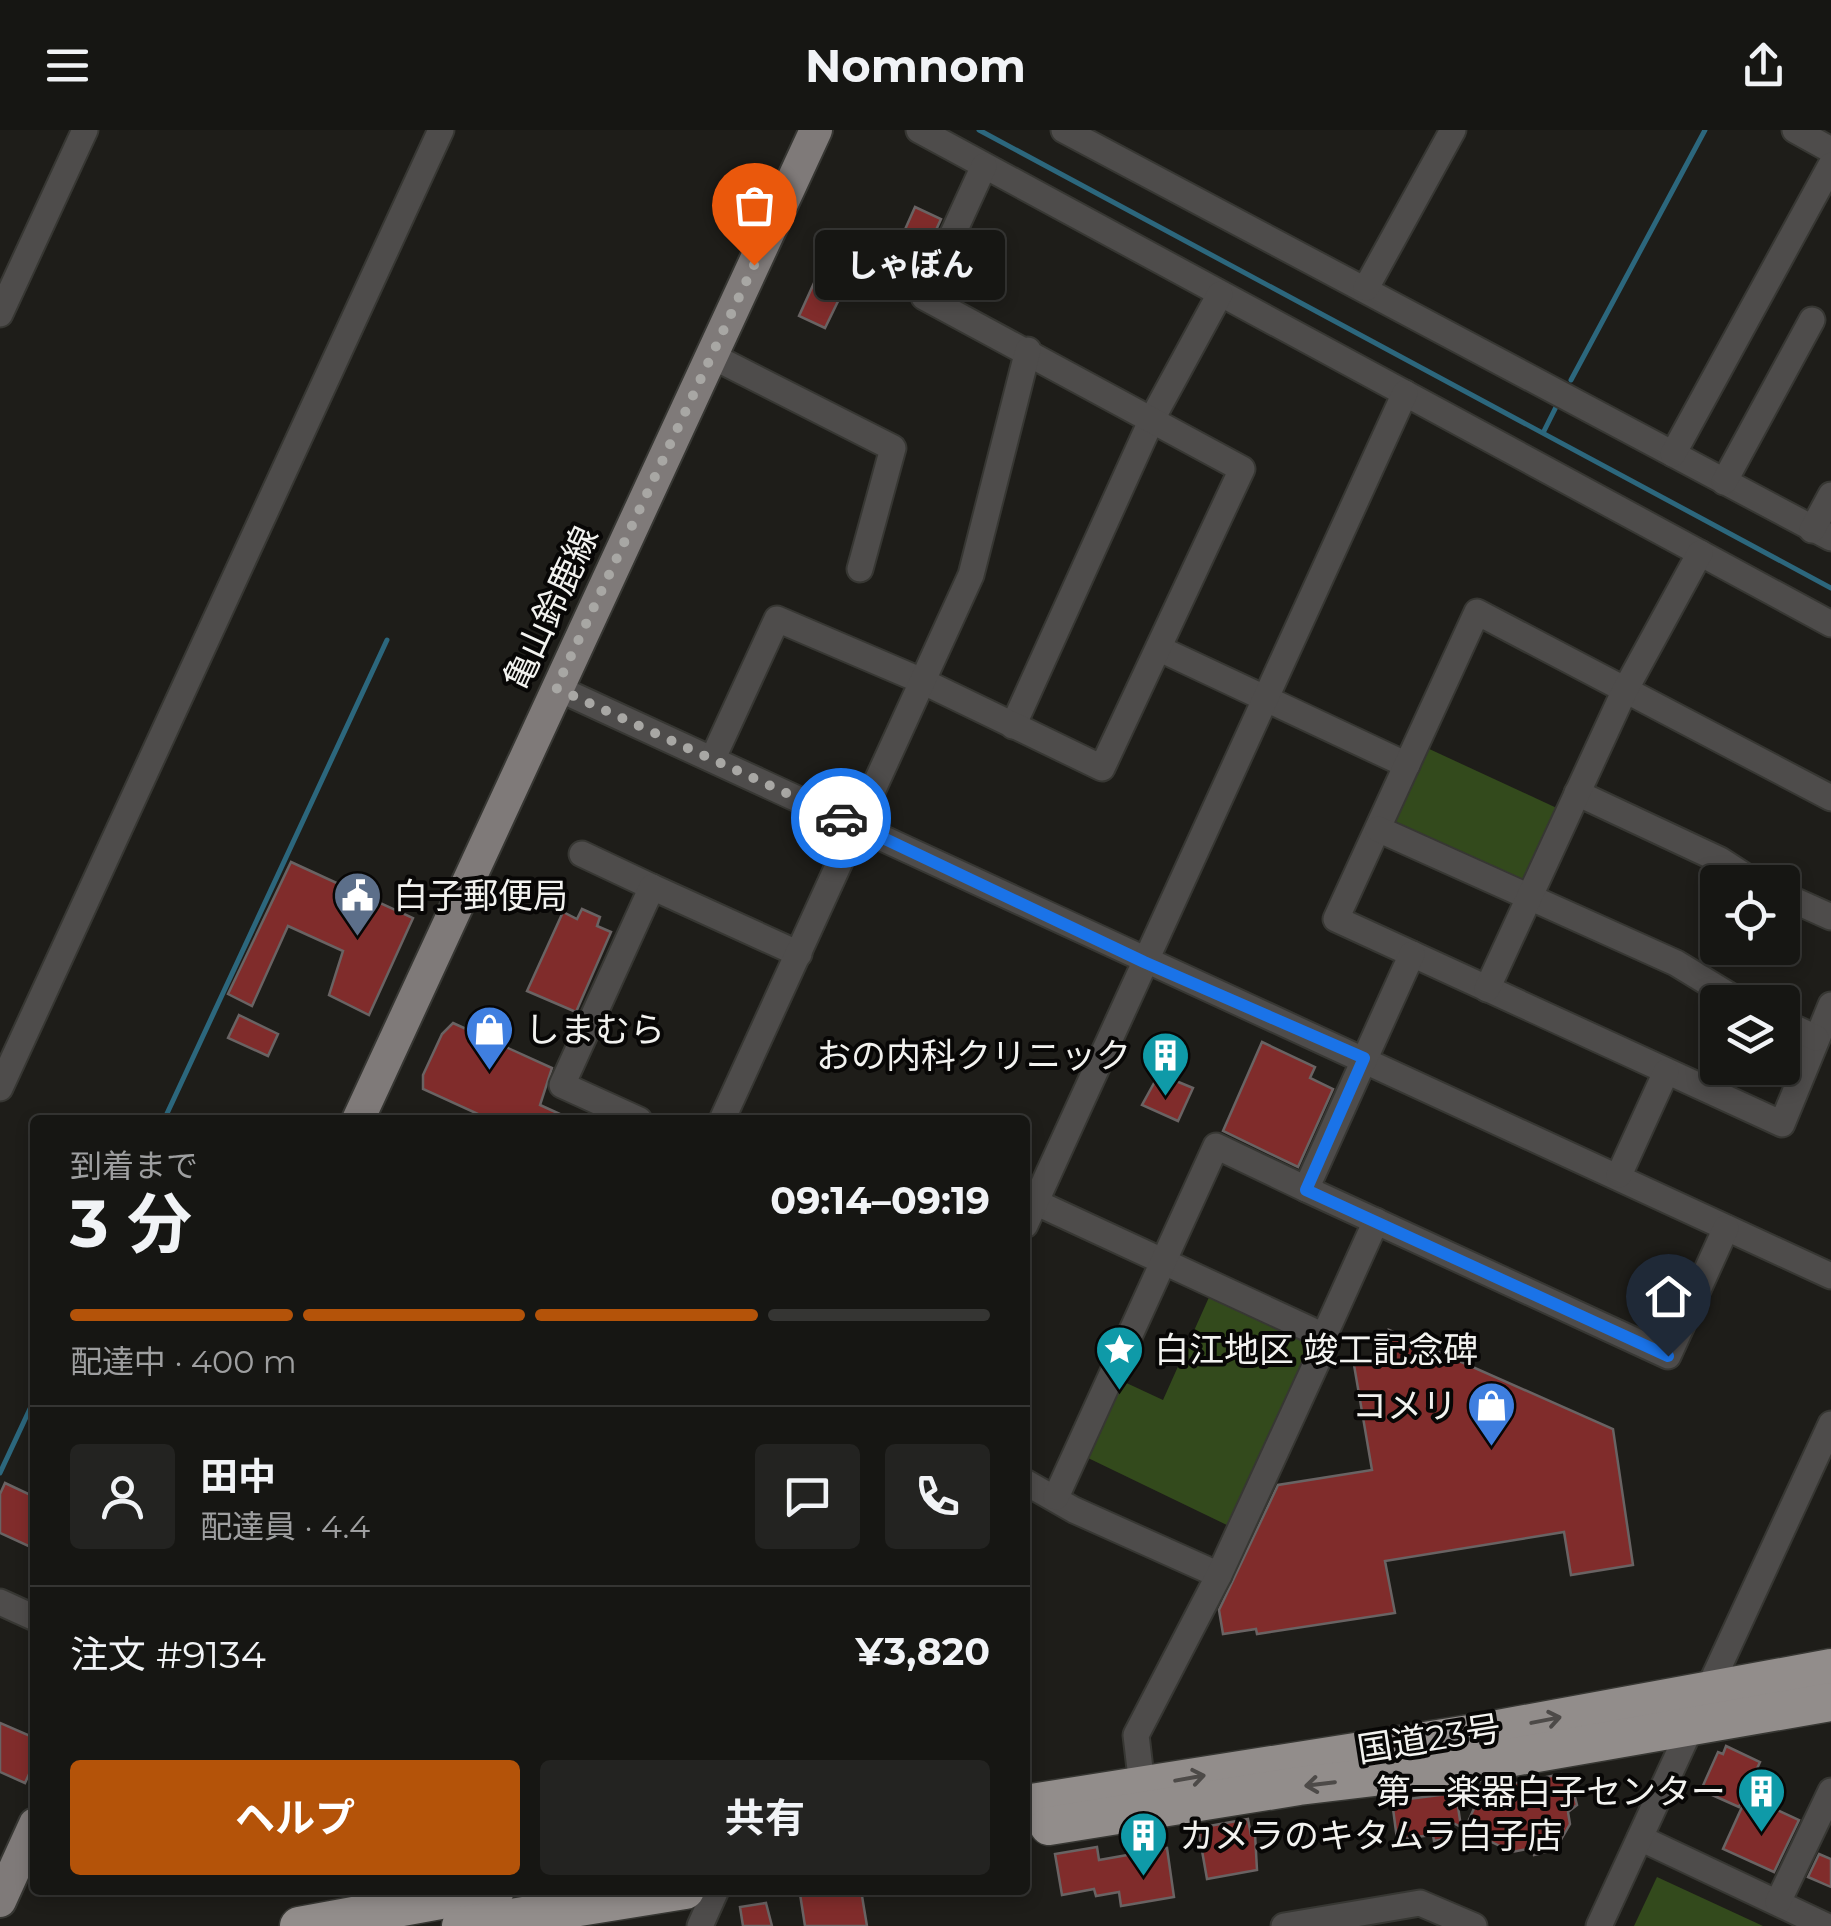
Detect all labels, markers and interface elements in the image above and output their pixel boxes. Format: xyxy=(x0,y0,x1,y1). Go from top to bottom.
icon: menu xyxy=(40,38,95,93)
text: Nomnom xyxy=(805,38,1026,93)
icon: share xyxy=(1736,38,1791,93)
pin xyxy=(712,163,797,266)
icon: bag xyxy=(727,178,782,233)
callout: しゃぼん xyxy=(814,230,1004,300)
text: しゃぼん xyxy=(846,245,974,284)
street label: 亀山鈴鹿線 xyxy=(494,519,607,696)
courier xyxy=(791,768,891,868)
icon: car xyxy=(814,791,869,846)
map controls xyxy=(1700,865,1800,1085)
button: locate xyxy=(1700,865,1800,965)
public building icon: 白子郵便局 xyxy=(332,870,384,938)
place label: 白子郵便局 xyxy=(393,874,568,917)
button: layers xyxy=(1700,985,1800,1085)
shop icon: しまむら xyxy=(464,1004,516,1072)
place label: しまむら xyxy=(525,1008,665,1051)
building icon: おの内科クリニック xyxy=(1140,1030,1192,1098)
place label: おの内科クリニック xyxy=(816,1034,1131,1077)
text: 到着まで xyxy=(70,1146,198,1185)
text: 09:14–09:19 xyxy=(770,1177,990,1224)
text: 3 分 xyxy=(70,1184,192,1263)
pin xyxy=(1626,1254,1711,1357)
icon: home xyxy=(1641,1269,1696,1324)
place icon: 白江地区 竣工記念碑 xyxy=(1093,1324,1145,1392)
place label: 白江地区 竣工記念碑 xyxy=(1154,1328,1478,1371)
text: 配達中 · 400 m xyxy=(70,1342,297,1381)
shop icon: コメリ xyxy=(1466,1380,1518,1448)
place label: コメリ xyxy=(1352,1384,1457,1427)
button: person xyxy=(70,1444,175,1549)
button: chat xyxy=(755,1444,860,1549)
button: phone xyxy=(885,1444,990,1549)
text: 田中 xyxy=(200,1453,276,1500)
text: 配達員 · 4.4 xyxy=(200,1507,370,1546)
text: ¥3,820 xyxy=(856,1628,990,1675)
text: 注文 #9134 xyxy=(70,1631,266,1678)
street label: 国道23号 xyxy=(1354,1706,1504,1771)
one-way arrow xyxy=(1529,1710,1562,1729)
button: ヘルプ xyxy=(70,1760,520,1875)
button: 共有 xyxy=(540,1760,990,1875)
building icon: 第一楽器白子センター xyxy=(1735,1766,1787,1834)
one-way arrow xyxy=(1174,1768,1206,1786)
place label: 第一楽器白子センター xyxy=(1376,1770,1726,1813)
one-way arrow xyxy=(1305,1775,1337,1794)
building icon: カメラのキタムラ白子店 xyxy=(1118,1810,1170,1878)
place label: カメラのキタムラ白子店 xyxy=(1179,1814,1562,1857)

